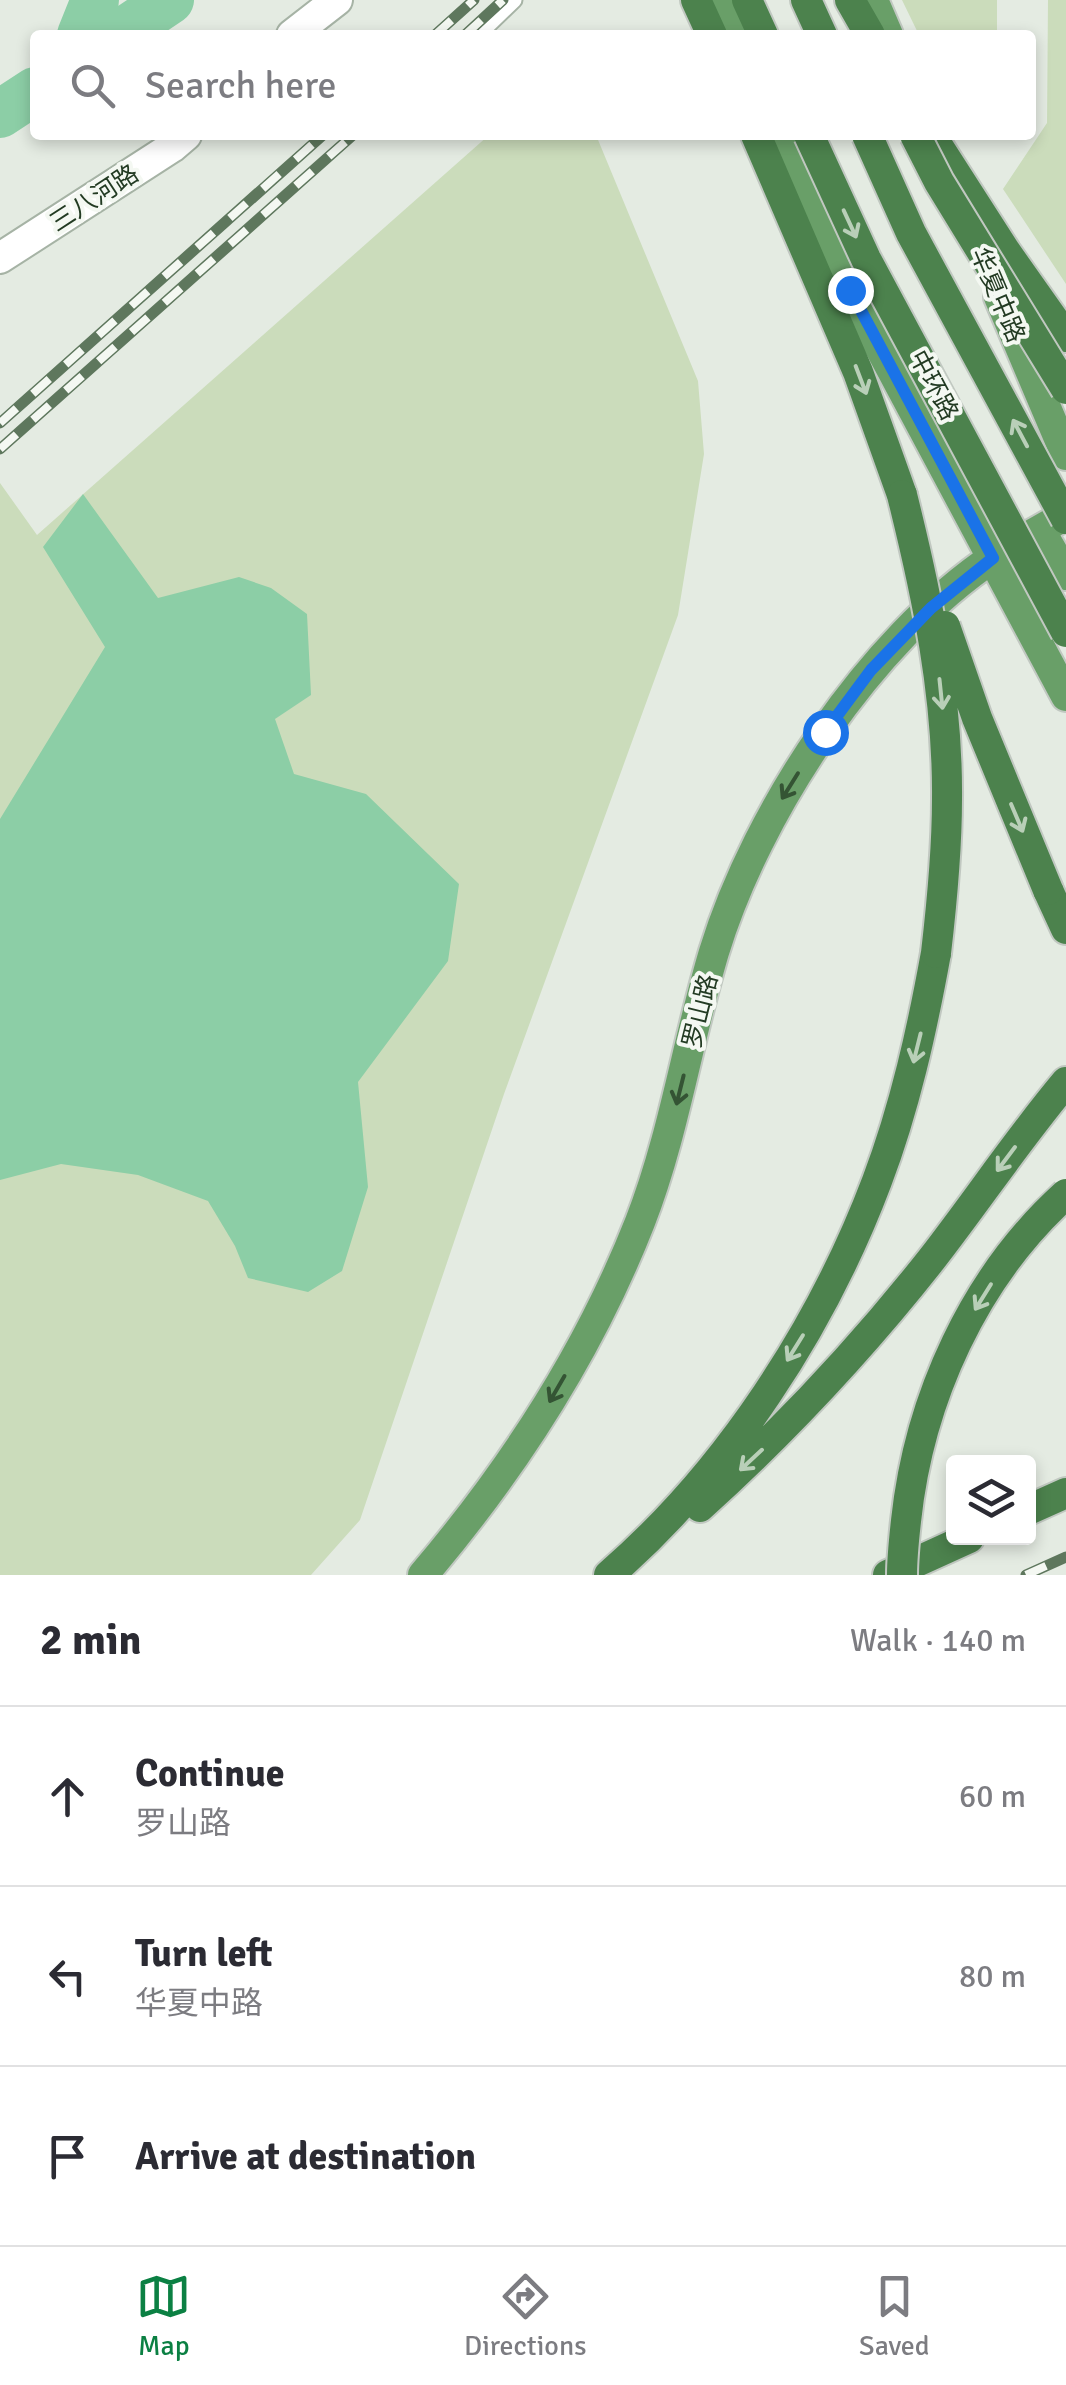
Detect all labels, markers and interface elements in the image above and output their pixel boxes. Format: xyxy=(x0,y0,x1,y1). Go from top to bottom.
search box xyxy=(30,30,1036,140)
icon: search xyxy=(65,58,120,113)
text: Search here xyxy=(145,62,337,109)
street label: 三八河路 xyxy=(44,158,144,238)
one-way arrow xyxy=(842,208,860,239)
street label: 华夏中路 xyxy=(964,243,1032,347)
route end xyxy=(828,268,874,314)
street label: 中环路 xyxy=(903,345,965,425)
one-way arrow xyxy=(854,364,872,395)
one-way arrow xyxy=(1009,419,1029,449)
one-way arrow xyxy=(932,677,951,709)
route start xyxy=(803,710,849,756)
one-way arrow xyxy=(780,772,800,800)
one-way arrow xyxy=(1009,802,1027,833)
street label: 罗山路 xyxy=(676,971,724,1051)
one-way arrow xyxy=(907,1031,925,1063)
one-way arrow xyxy=(670,1073,688,1105)
one-way arrow xyxy=(996,1145,1017,1172)
one-way arrow xyxy=(973,1282,993,1310)
one-way arrow xyxy=(784,1333,805,1362)
one-way arrow xyxy=(547,1375,567,1403)
one-way arrow xyxy=(739,1448,764,1471)
map controls xyxy=(946,1455,1036,1545)
button: layers xyxy=(946,1455,1036,1545)
text: 2 min xyxy=(40,1615,141,1666)
text: Walk · 140 m xyxy=(850,1621,1026,1660)
text: Continue xyxy=(135,1750,285,1797)
icon: ahead xyxy=(40,1769,95,1824)
text: 60 m xyxy=(959,1777,1026,1816)
text: 罗山路 xyxy=(135,1804,231,1843)
text: Turn left xyxy=(135,1930,273,1977)
icon: left xyxy=(40,1949,95,2004)
text: 80 m xyxy=(959,1957,1026,1996)
text: 华夏中路 xyxy=(135,1984,263,2023)
icon: arrive xyxy=(40,2129,95,2184)
text: Arrive at destination xyxy=(135,2133,476,2180)
tab: Map xyxy=(136,2269,191,2363)
tab: Directions xyxy=(464,2269,586,2363)
tab: Saved xyxy=(859,2269,930,2363)

